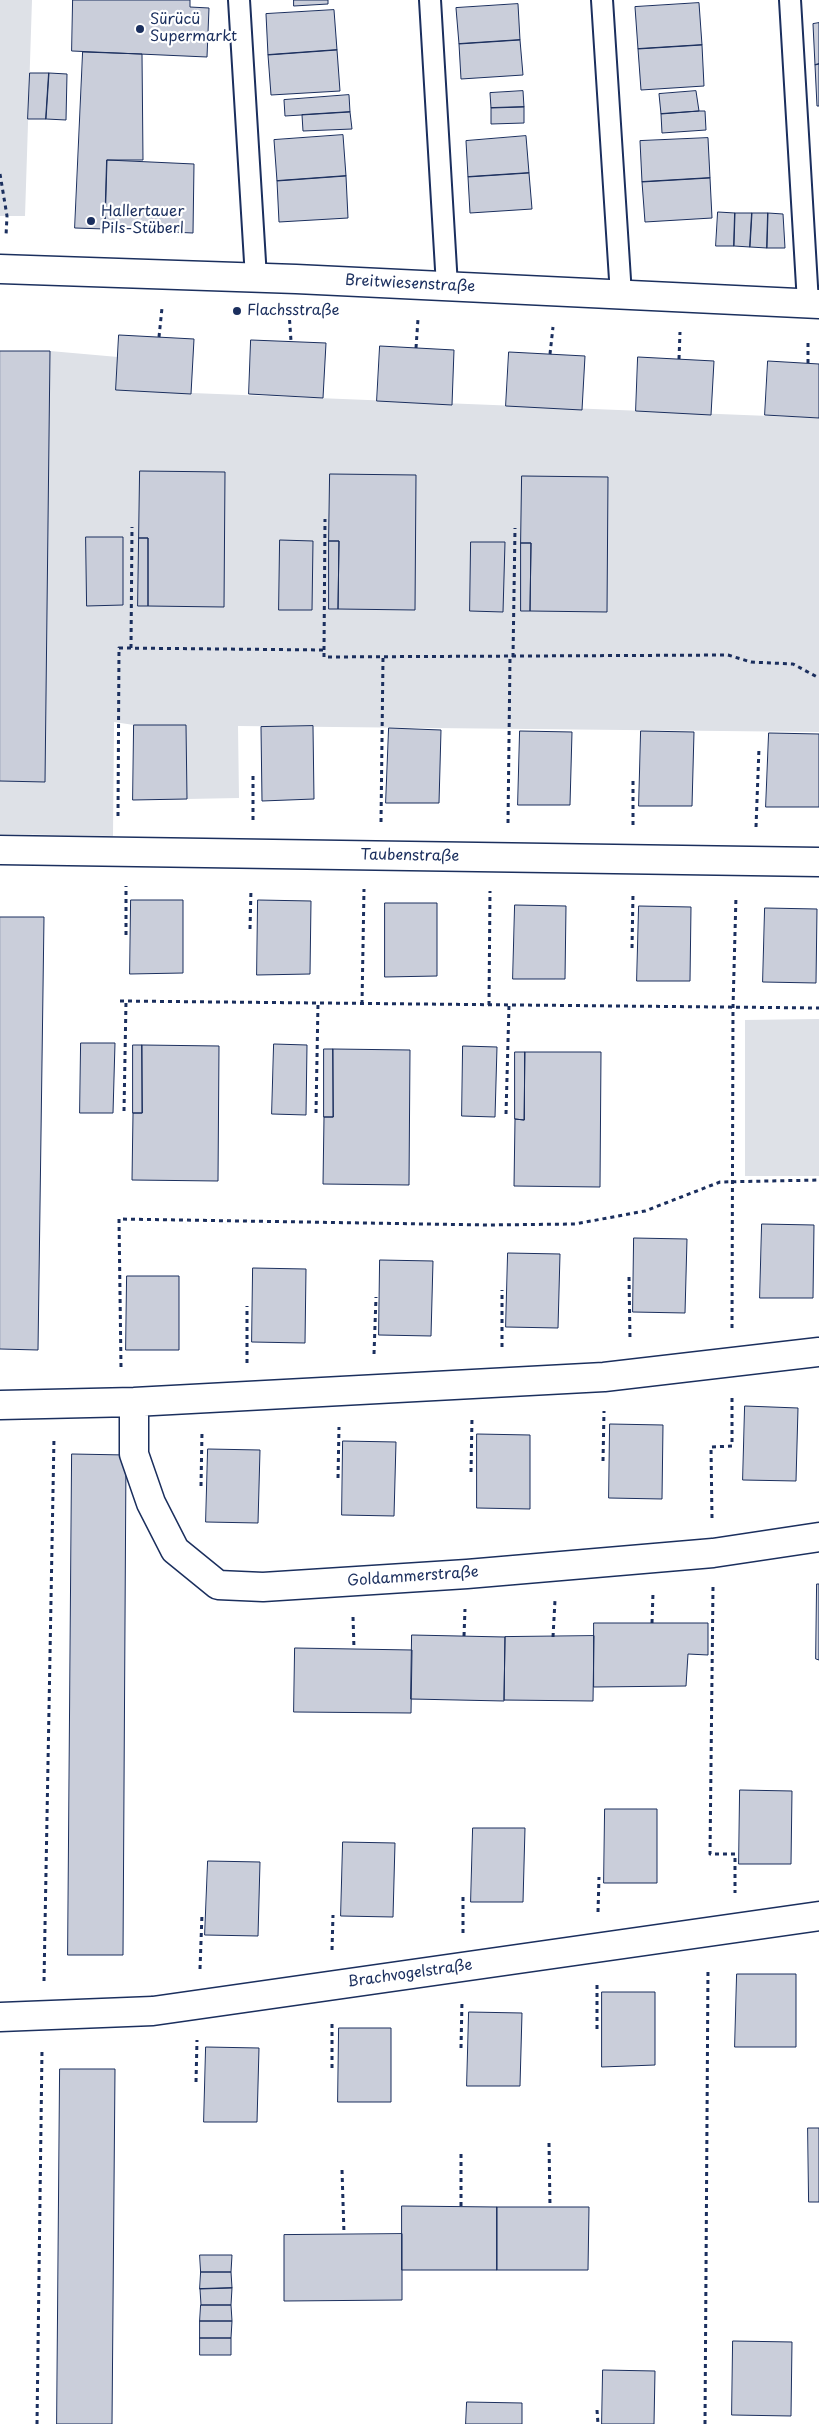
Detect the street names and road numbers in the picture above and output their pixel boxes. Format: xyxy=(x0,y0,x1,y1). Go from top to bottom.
street label: Breitwiesenstraße xyxy=(344,272,476,296)
street label: Taubenstraße xyxy=(360,846,460,866)
street label: Goldammerstraße xyxy=(347,1563,479,1591)
street label: Brachvogelstraße xyxy=(346,1956,474,1992)

